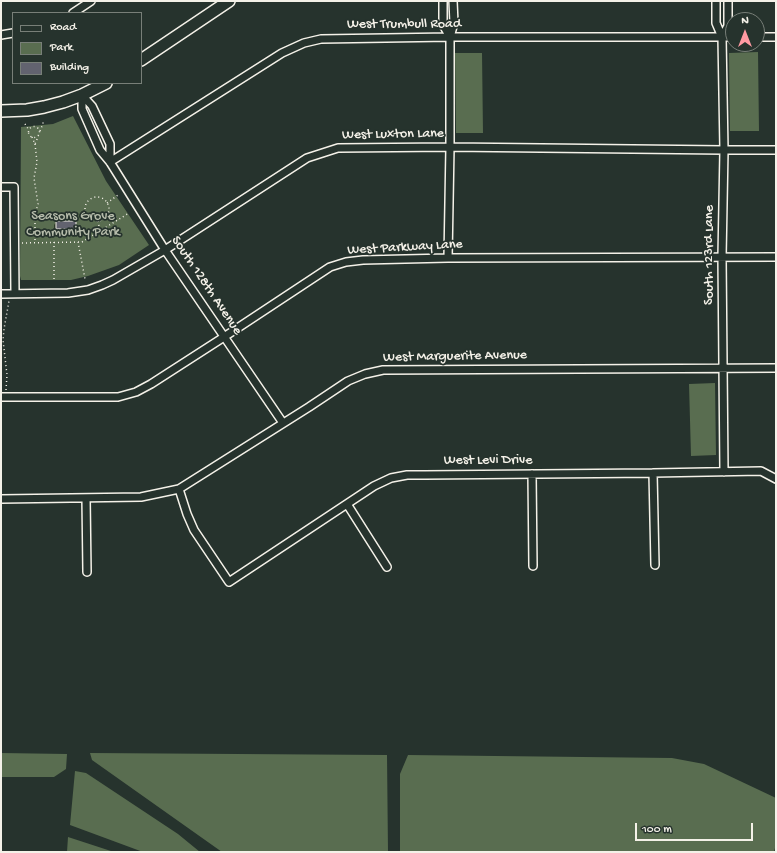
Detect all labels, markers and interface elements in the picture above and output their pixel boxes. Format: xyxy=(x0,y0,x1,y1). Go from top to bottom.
legend xyxy=(12,12,142,84)
north arrow xyxy=(725,12,765,52)
text: N xyxy=(741,15,749,27)
street label: West Trumbull Road xyxy=(347,17,461,33)
text: Road xyxy=(50,21,76,35)
text: Park xyxy=(50,41,73,55)
text: Building xyxy=(50,61,89,75)
street label: West Luxton Lane xyxy=(342,126,444,144)
street label: South 123rd Lane xyxy=(702,205,718,305)
park label: Seasons Grove Community Park xyxy=(26,209,120,242)
street label: South 128th Avenue xyxy=(167,233,245,339)
street label: West Parkway Lane xyxy=(347,237,463,259)
street label: West Marguerite Avenue xyxy=(383,347,527,367)
street label: West Levi Drive xyxy=(444,453,532,469)
scale bar xyxy=(637,815,755,841)
text: 100 m xyxy=(642,823,672,837)

